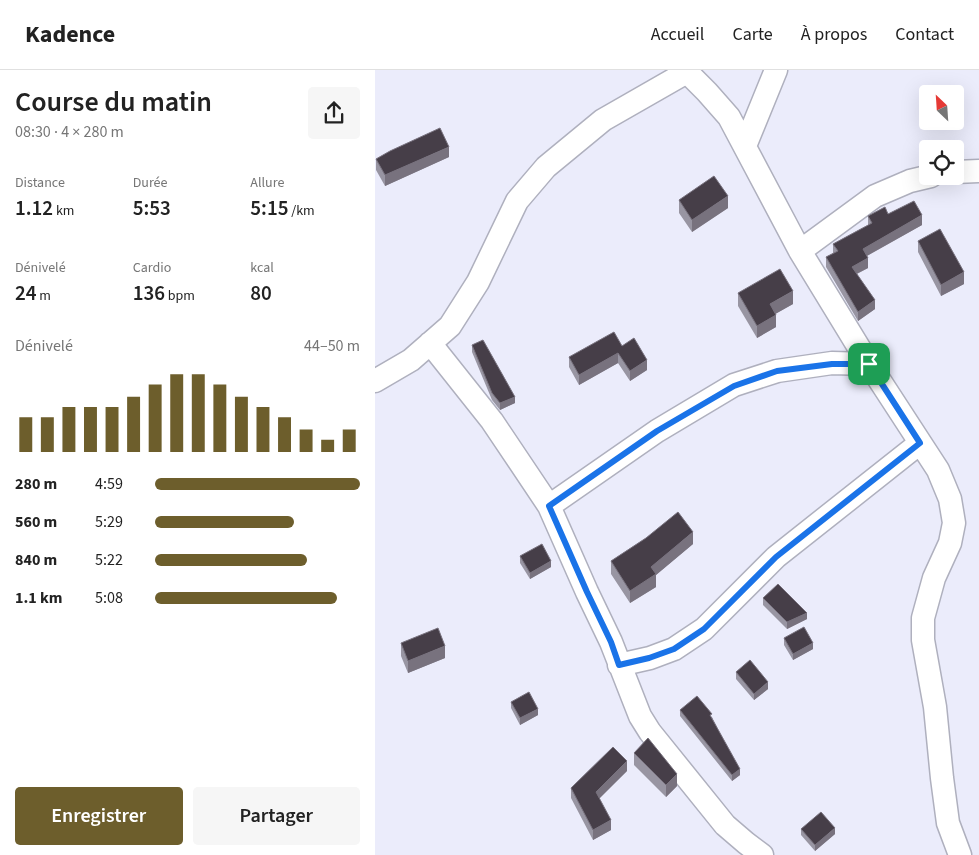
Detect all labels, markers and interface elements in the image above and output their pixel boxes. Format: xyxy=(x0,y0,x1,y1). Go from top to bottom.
text: Kadence xyxy=(25,17,115,52)
text: Accueil xyxy=(651,22,704,47)
text: Carte xyxy=(732,22,773,47)
text: À propos xyxy=(801,22,867,47)
text: Contact xyxy=(895,22,954,47)
text: Course du matin xyxy=(15,82,212,122)
north arrow xyxy=(919,85,964,130)
map controls xyxy=(919,85,964,185)
button: share xyxy=(308,87,360,139)
text: 08:30 · 4 × 280 m xyxy=(15,121,124,143)
button: locate xyxy=(919,140,964,185)
text: Distance xyxy=(15,173,65,193)
text: Durée xyxy=(133,173,168,193)
text: Allure xyxy=(250,173,284,193)
text: 1.12 xyxy=(15,193,53,223)
text: 5:53 xyxy=(133,193,171,223)
text: 5:15 xyxy=(250,193,288,223)
text: km xyxy=(53,201,74,221)
text: /km xyxy=(288,201,315,221)
text: Dénivelé xyxy=(15,258,66,278)
text: Cardio xyxy=(133,258,171,278)
text: kcal xyxy=(250,258,274,278)
text: 24 xyxy=(15,278,37,308)
text: 136 xyxy=(133,278,165,308)
text: 80 xyxy=(250,278,272,308)
text: m xyxy=(37,286,51,306)
text: bpm xyxy=(165,286,195,306)
text: Dénivelé xyxy=(15,335,73,357)
text: 44–50 m xyxy=(304,335,360,357)
pin xyxy=(848,343,890,385)
icon: arrive xyxy=(855,350,883,378)
text: 280 m xyxy=(15,473,57,495)
text: 4:59 xyxy=(95,473,123,495)
text: 560 m xyxy=(15,511,57,533)
text: 5:29 xyxy=(95,511,123,533)
text: 840 m xyxy=(15,549,57,571)
text: 5:22 xyxy=(95,549,123,571)
text: 1.1 km xyxy=(15,587,62,609)
text: 5:08 xyxy=(95,587,123,609)
button: Enregistrer xyxy=(15,787,183,845)
button: Partager xyxy=(193,787,360,845)

